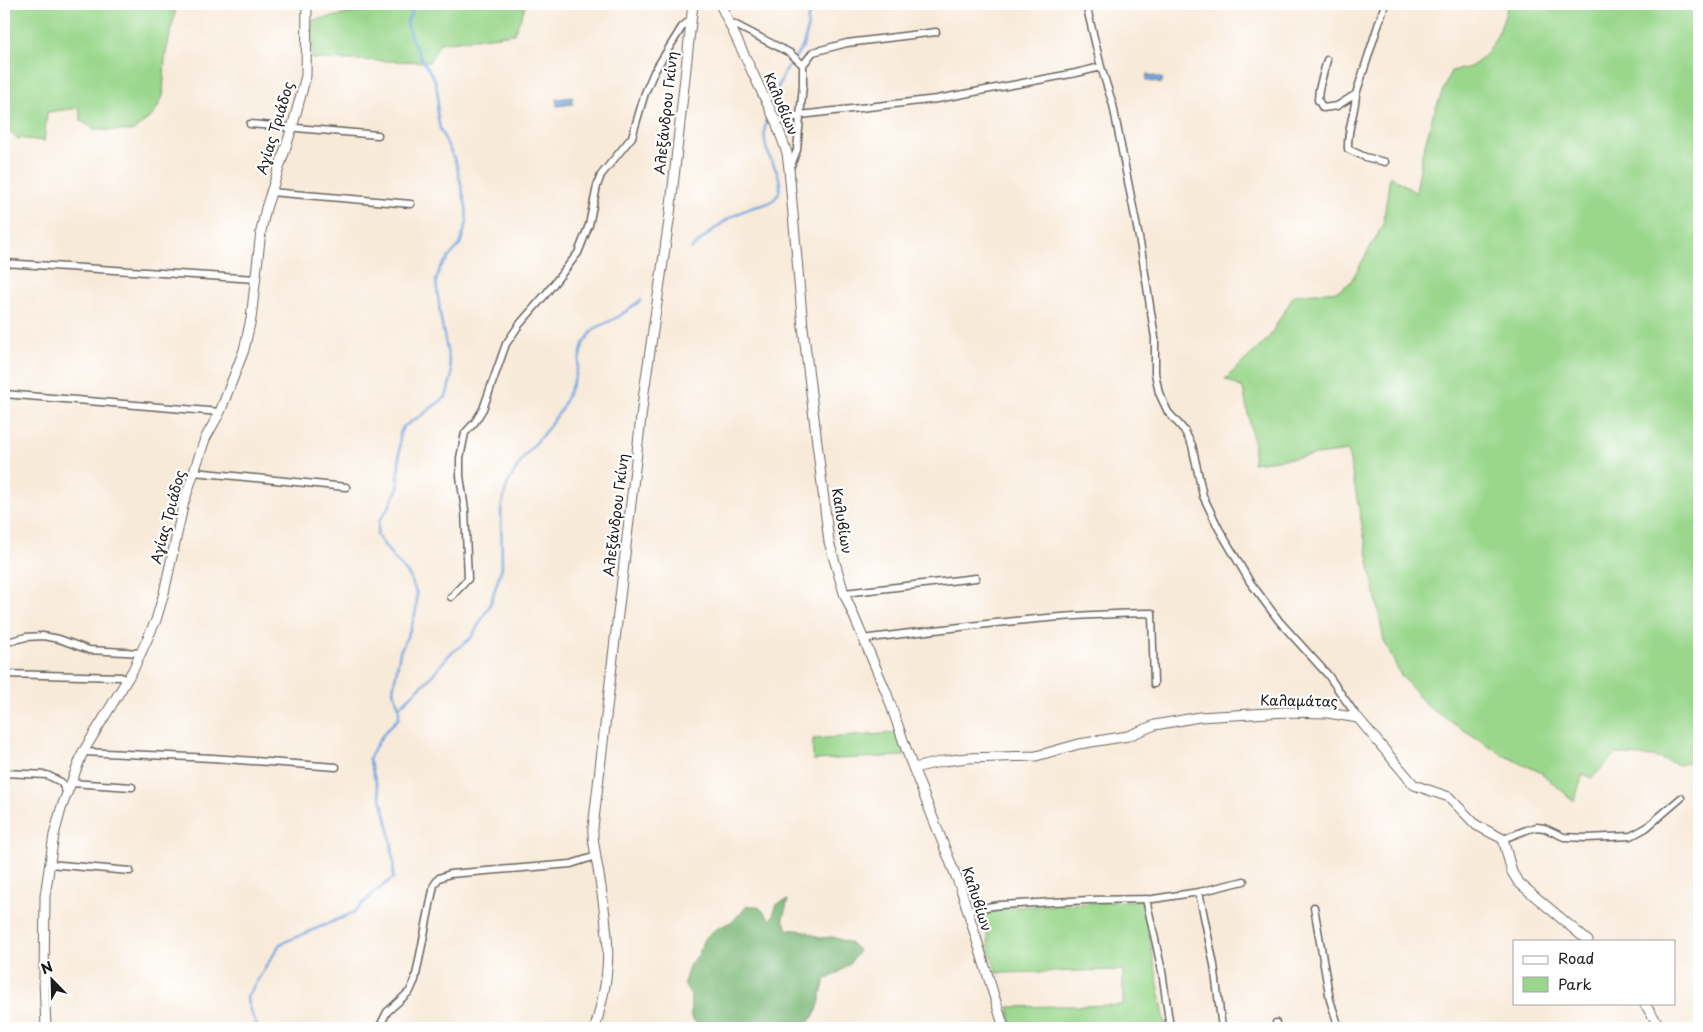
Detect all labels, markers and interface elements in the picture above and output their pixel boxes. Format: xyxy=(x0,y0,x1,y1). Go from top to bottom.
street label: Αλεξάνδρου Γκίνη xyxy=(649,50,682,176)
street label: Καλυβίων xyxy=(759,69,804,138)
street label: Αγίας Τριάδος xyxy=(250,79,299,177)
street label: Αλεξάνδρου Γκίνη xyxy=(598,452,633,578)
street label: Αγίας Τριάδος xyxy=(145,468,190,566)
street label: Καλυβίων xyxy=(827,486,858,555)
street label: Καλαμάτας xyxy=(1260,689,1338,712)
street label: Καλυβίων xyxy=(957,864,998,934)
legend xyxy=(1513,940,1676,1004)
text: Road xyxy=(1558,946,1594,969)
north arrow xyxy=(28,954,78,1004)
text: N xyxy=(38,956,56,979)
text: Park xyxy=(1558,972,1592,995)

